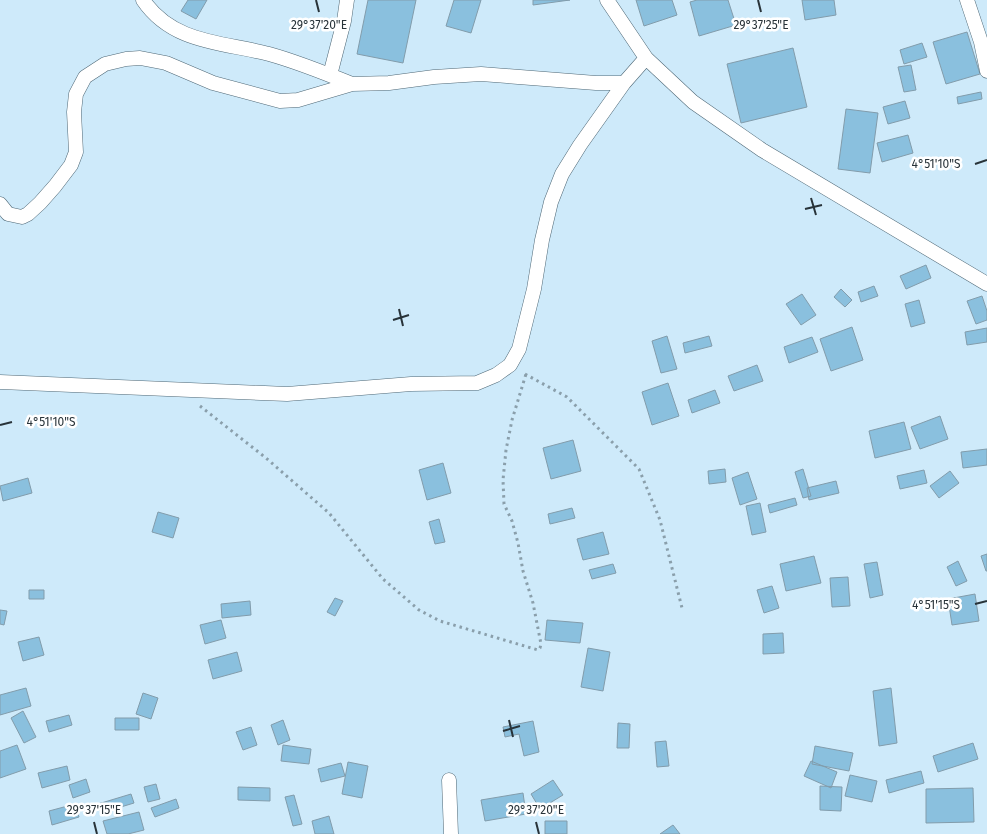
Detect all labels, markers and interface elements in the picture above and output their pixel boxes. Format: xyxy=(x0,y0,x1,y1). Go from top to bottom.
text: 29°37'20"E xyxy=(291,18,347,32)
text: 29°37'25"E xyxy=(733,18,789,32)
text: 4°51'10"S xyxy=(912,157,961,171)
text: 4°51'10"S xyxy=(27,415,76,429)
text: 4°51'15"S xyxy=(912,598,960,612)
text: 29°37'15"E xyxy=(67,803,121,817)
text: 29°37'20"E xyxy=(508,803,564,817)

